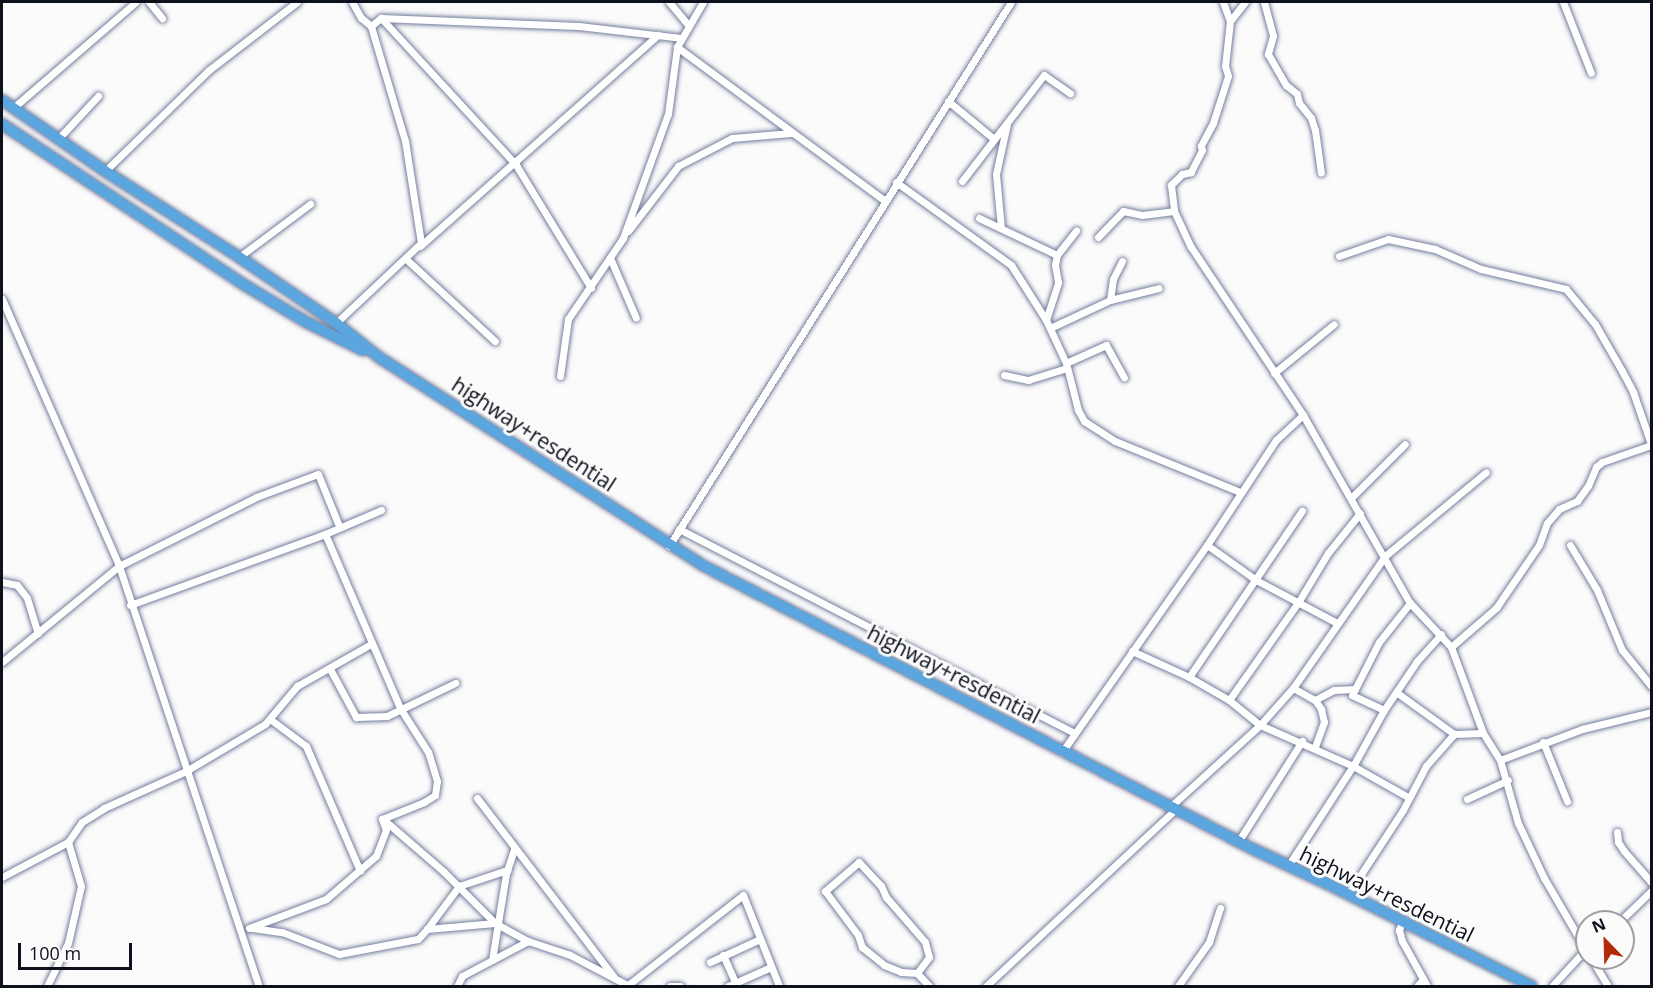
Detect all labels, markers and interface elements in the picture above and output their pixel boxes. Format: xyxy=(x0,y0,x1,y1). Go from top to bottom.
street label: highway+resdential xyxy=(447,372,621,496)
street label: highway+resdential xyxy=(863,620,1045,728)
street label: highway+resdential xyxy=(1296,841,1478,947)
north arrow xyxy=(1575,910,1635,970)
text: N xyxy=(1588,913,1609,938)
scale bar xyxy=(21,931,135,969)
text: 100 m xyxy=(29,941,81,965)

